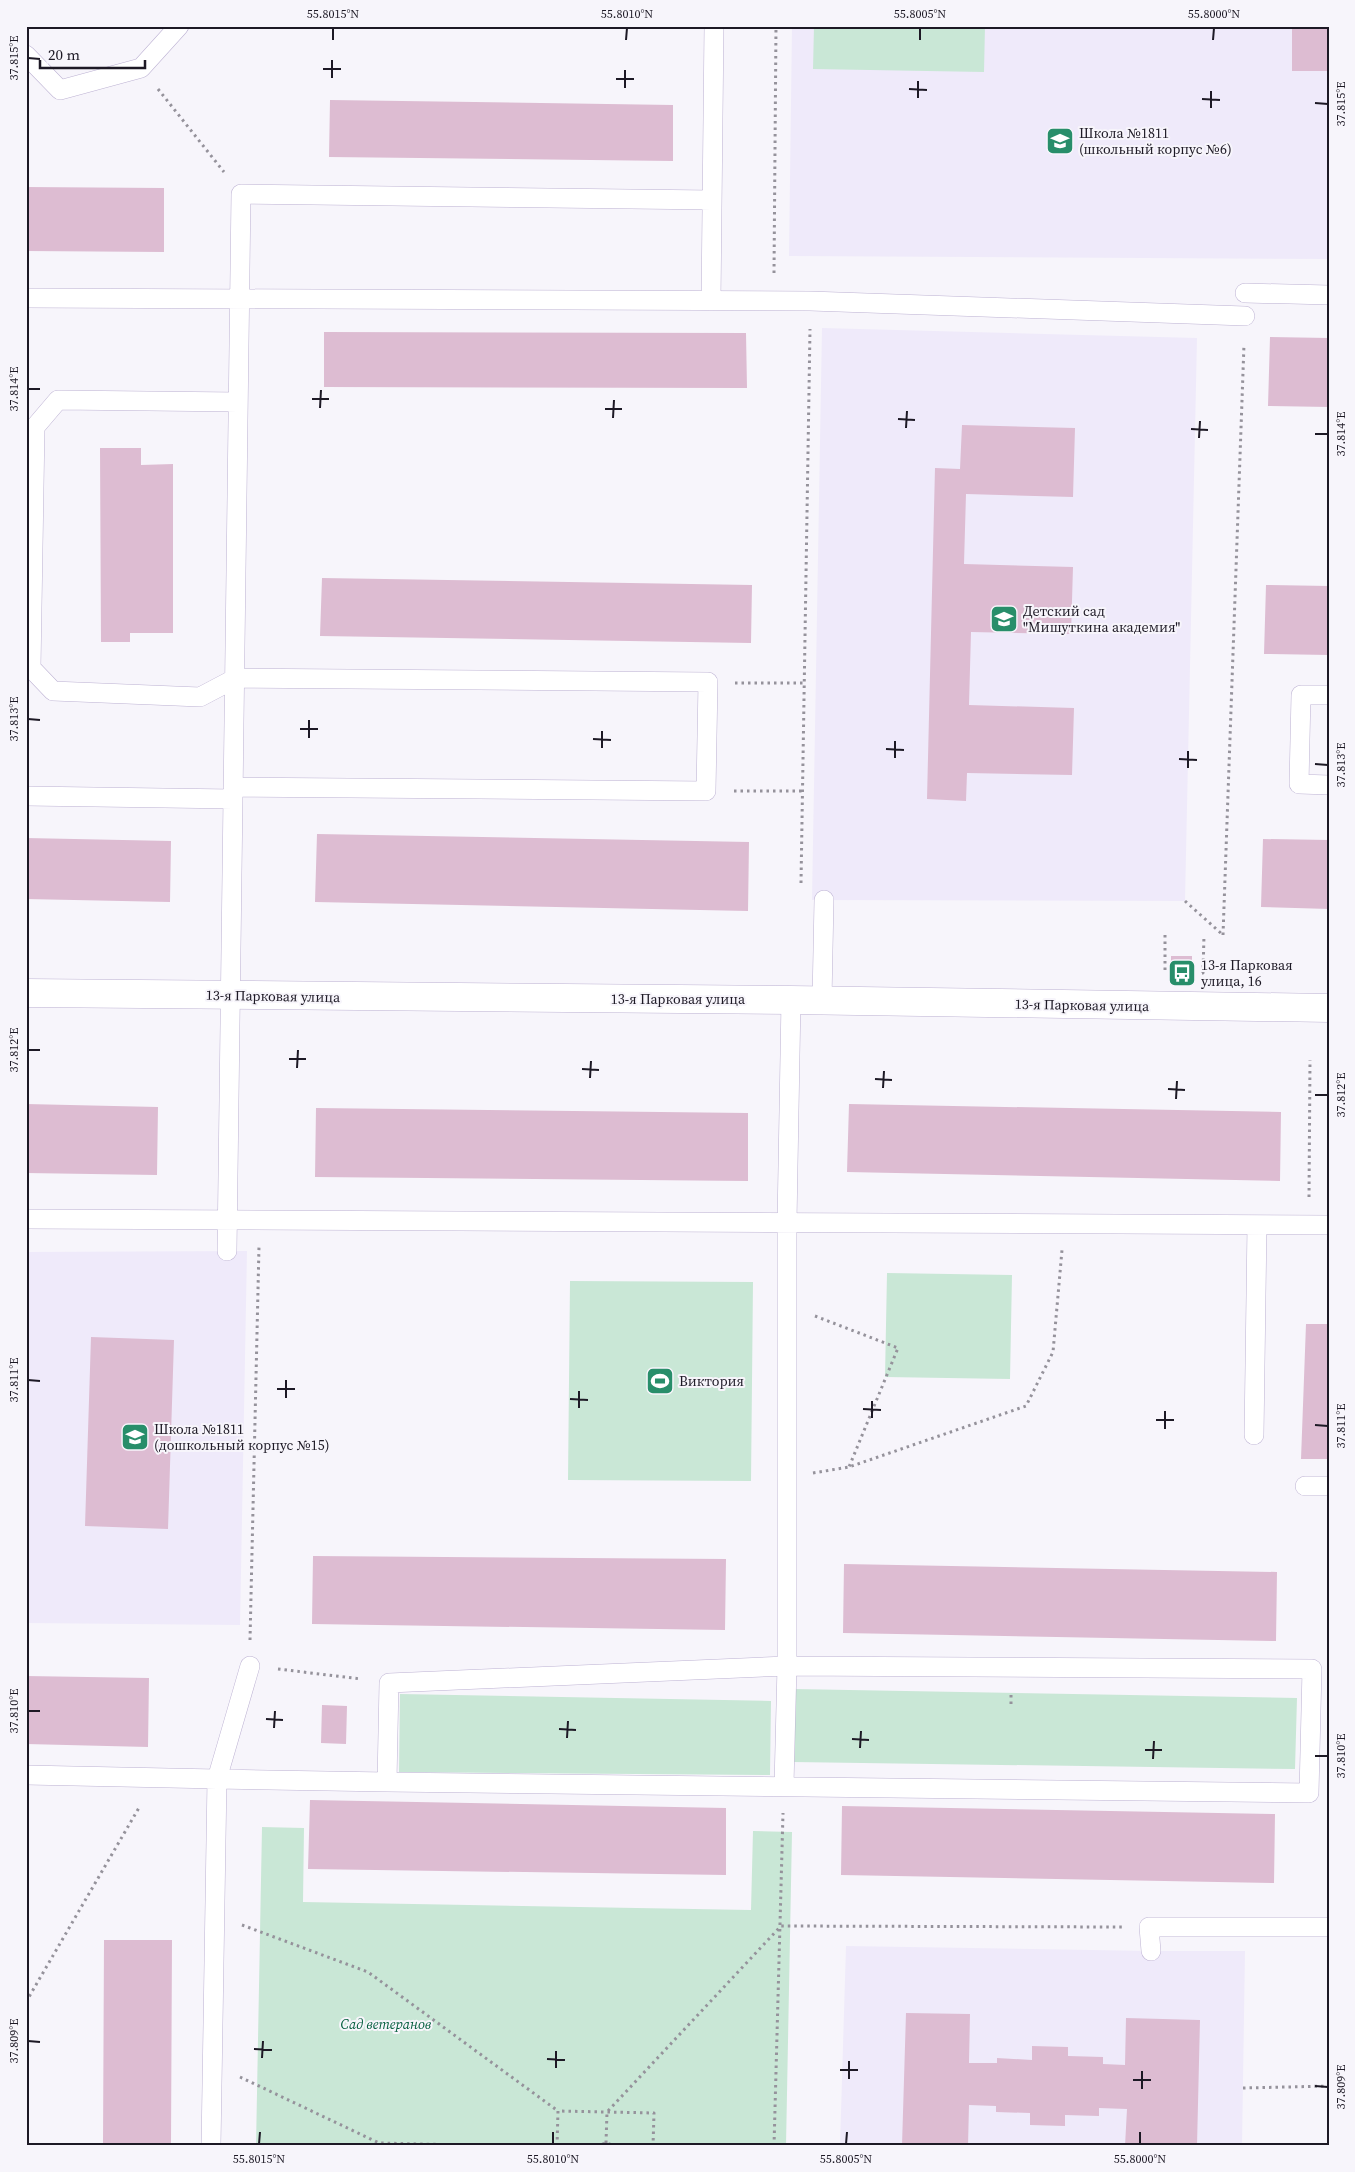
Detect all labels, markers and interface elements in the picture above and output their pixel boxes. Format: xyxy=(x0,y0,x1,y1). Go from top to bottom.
text: 55.8015°N xyxy=(307,6,359,22)
text: 55.8010°N xyxy=(601,6,653,22)
text: 55.8005°N xyxy=(894,6,946,22)
text: 55.8000°N xyxy=(1188,6,1240,22)
text: 37.815°E xyxy=(6,36,22,80)
scale bar xyxy=(40,38,145,70)
text: 20 m xyxy=(48,44,80,65)
text: 37.815°E xyxy=(1333,82,1349,126)
place label: Школа №1811 (школьный корпус №6) xyxy=(1079,123,1232,159)
school or university icon: Школа №1811 (школьный корпус №6) xyxy=(1045,126,1075,156)
text: 37.814°E xyxy=(6,367,22,411)
text: 37.814°E xyxy=(1333,412,1349,456)
place label: Детский сад "Мишуткина академия" xyxy=(1023,601,1180,637)
school or university icon: Детский сад "Мишуткина академия" xyxy=(989,604,1019,634)
text: 37.813°E xyxy=(6,697,22,741)
text: 37.813°E xyxy=(1333,743,1349,787)
place label: 13-я Парковая улица, 16 xyxy=(1201,955,1293,991)
bus stop icon: 13-я Парковая улица, 16 xyxy=(1167,958,1197,988)
street label: 13-я Парковая улица xyxy=(206,985,341,1007)
street label: 13-я Парковая улица xyxy=(611,989,746,1009)
street label: 13-я Парковая улица xyxy=(1015,994,1150,1016)
text: 37.812°E xyxy=(6,1028,22,1072)
text: 37.812°E xyxy=(1333,1073,1349,1117)
text: 37.811°E xyxy=(6,1358,22,1402)
sports icon: Виктория xyxy=(645,1366,675,1396)
place label: Виктория xyxy=(679,1371,744,1391)
text: 37.811°E xyxy=(1333,1404,1349,1448)
place label: Школа №1811 (дошкольный корпус №15) xyxy=(154,1419,330,1455)
school or university icon: Школа №1811 (дошкольный корпус №15) xyxy=(120,1422,150,1452)
text: 37.810°E xyxy=(6,1689,22,1733)
text: 37.810°E xyxy=(1333,1734,1349,1778)
park label: Сад ветеранов xyxy=(341,2014,432,2034)
text: 37.809°E xyxy=(6,2019,22,2063)
text: 37.809°E xyxy=(1333,2065,1349,2109)
text: 55.8015°N xyxy=(233,2151,285,2167)
text: 55.8010°N xyxy=(527,2151,579,2167)
text: 55.8005°N xyxy=(820,2151,872,2167)
text: 55.8000°N xyxy=(1114,2151,1166,2167)

